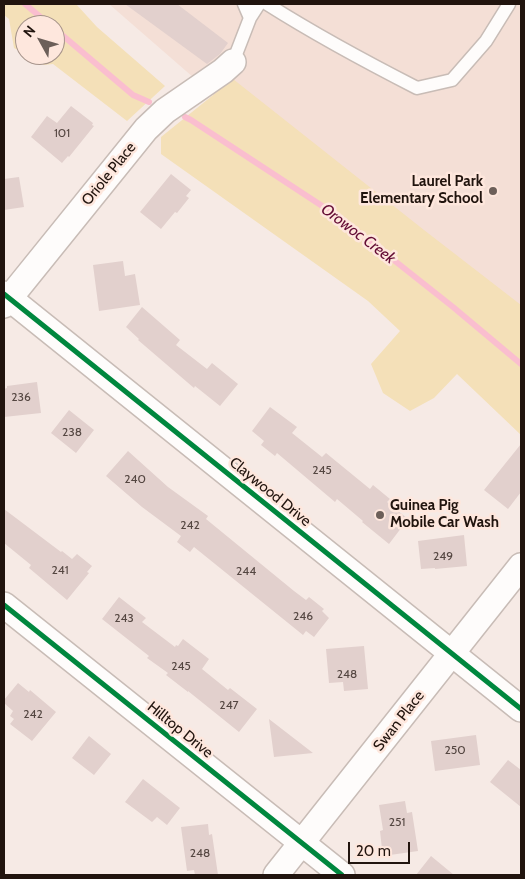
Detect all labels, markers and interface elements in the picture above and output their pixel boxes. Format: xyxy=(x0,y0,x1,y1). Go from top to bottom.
north arrow xyxy=(15,15,65,65)
text: N xyxy=(19,22,39,41)
house number: 101 xyxy=(54,126,70,140)
street label: Oriole Place xyxy=(78,139,140,209)
place label: Laurel Park Elementary School xyxy=(360,173,483,208)
marker: Laurel Park Elementary School xyxy=(487,185,499,197)
water label: Orowoc Creek xyxy=(317,200,399,268)
house number: 236 xyxy=(11,390,31,404)
house number: 238 xyxy=(62,425,82,439)
street label: Claywood Drive xyxy=(226,454,314,530)
house number: 245 xyxy=(312,463,332,477)
house number: 240 xyxy=(124,472,146,486)
place label: Guinea Pig Mobile Car Wash xyxy=(390,497,499,532)
marker: Guinea Pig Mobile Car Wash xyxy=(374,509,386,521)
house number: 242 xyxy=(180,518,200,532)
house number: 249 xyxy=(433,549,453,563)
house number: 241 xyxy=(51,563,69,577)
house number: 244 xyxy=(236,564,256,578)
house number: 246 xyxy=(293,609,313,623)
house number: 243 xyxy=(114,611,134,625)
house number: 245 xyxy=(171,659,191,673)
house number: 248 xyxy=(337,667,357,681)
street label: Swan Place xyxy=(370,687,428,755)
street label: Hilltop Drive xyxy=(144,698,216,762)
house number: 247 xyxy=(219,698,239,712)
house number: 242 xyxy=(23,707,43,721)
house number: 250 xyxy=(444,743,466,757)
house number: 251 xyxy=(389,815,405,829)
scale bar xyxy=(350,832,412,864)
text: 20 m xyxy=(356,842,391,860)
house number: 248 xyxy=(190,846,210,860)

